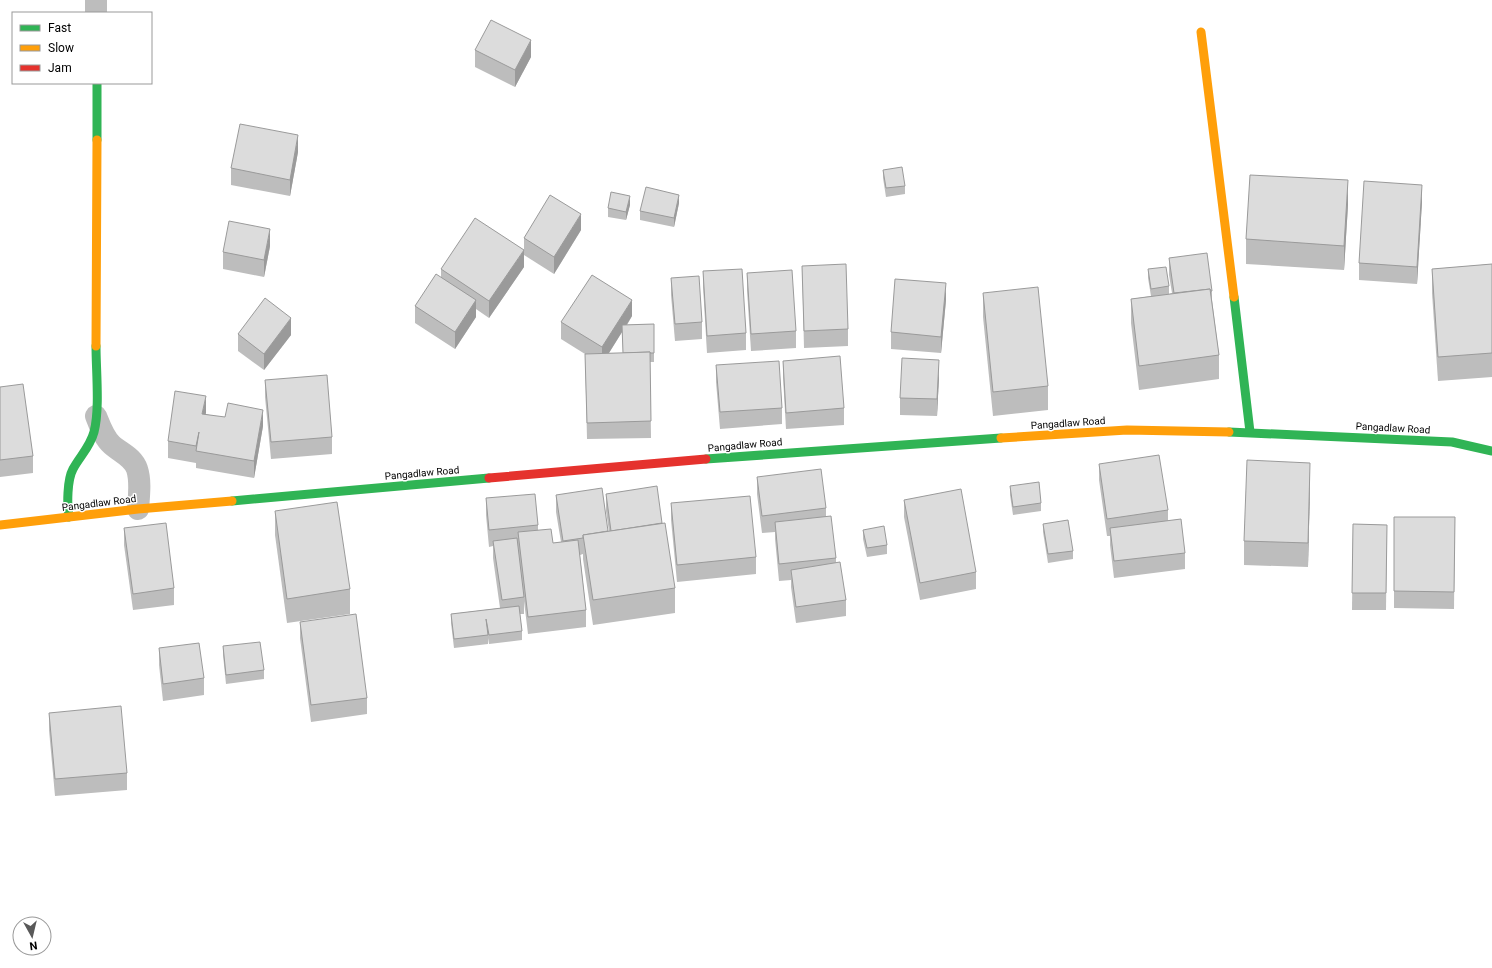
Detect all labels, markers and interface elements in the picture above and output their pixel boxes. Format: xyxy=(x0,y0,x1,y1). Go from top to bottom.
legend xyxy=(12,12,152,84)
text: Fast xyxy=(48,21,71,35)
text: Slow xyxy=(48,41,74,55)
text: Jam xyxy=(48,61,72,75)
street label: Pangadlaw Road xyxy=(1030,415,1106,431)
street label: Pangadlaw Road xyxy=(1355,421,1431,435)
street label: Pangadlaw Road xyxy=(707,436,783,454)
street label: Pangadlaw Road xyxy=(384,464,460,482)
street label: Pangadlaw Road xyxy=(61,493,137,513)
north arrow xyxy=(12,916,52,956)
text: N xyxy=(28,938,38,952)

